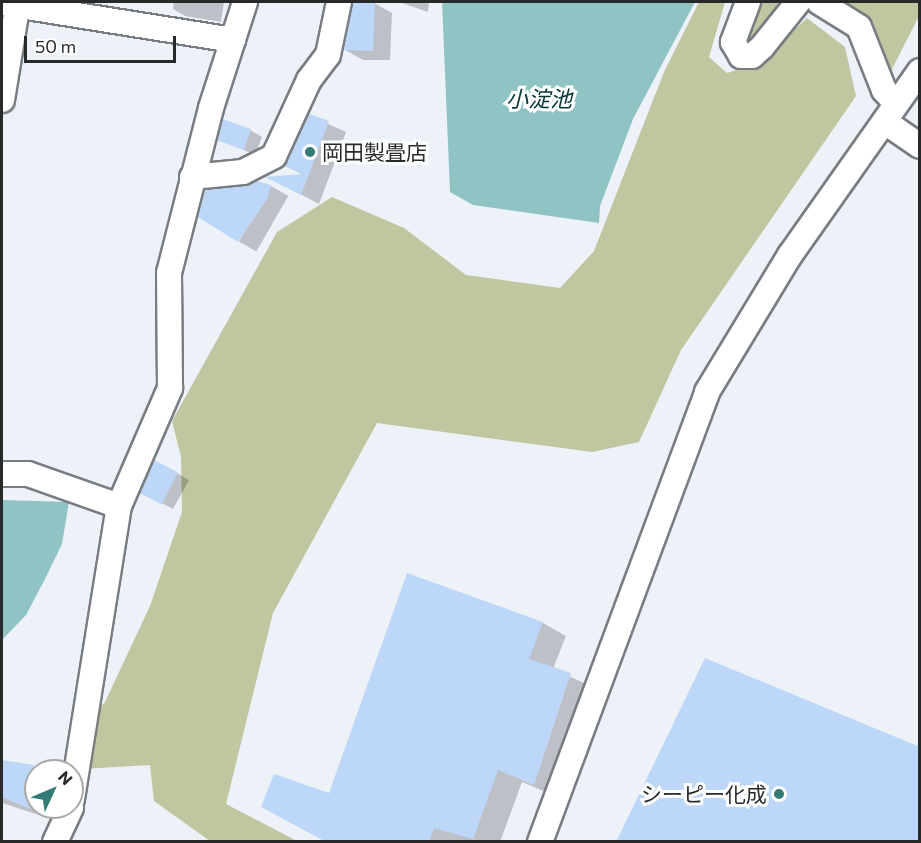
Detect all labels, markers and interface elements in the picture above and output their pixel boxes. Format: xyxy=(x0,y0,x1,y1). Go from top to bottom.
scale bar xyxy=(27,24,178,62)
text: 50 m xyxy=(35,35,76,57)
water label: 小淀池 xyxy=(506,86,572,112)
place label: 岡田製畳店 xyxy=(322,139,427,165)
marker: 岡田製畳店 xyxy=(303,145,317,159)
north arrow xyxy=(24,759,84,819)
text: N xyxy=(55,767,77,788)
place label: シーピー化成 xyxy=(641,781,767,807)
marker: シーピー化成 xyxy=(772,787,786,801)

